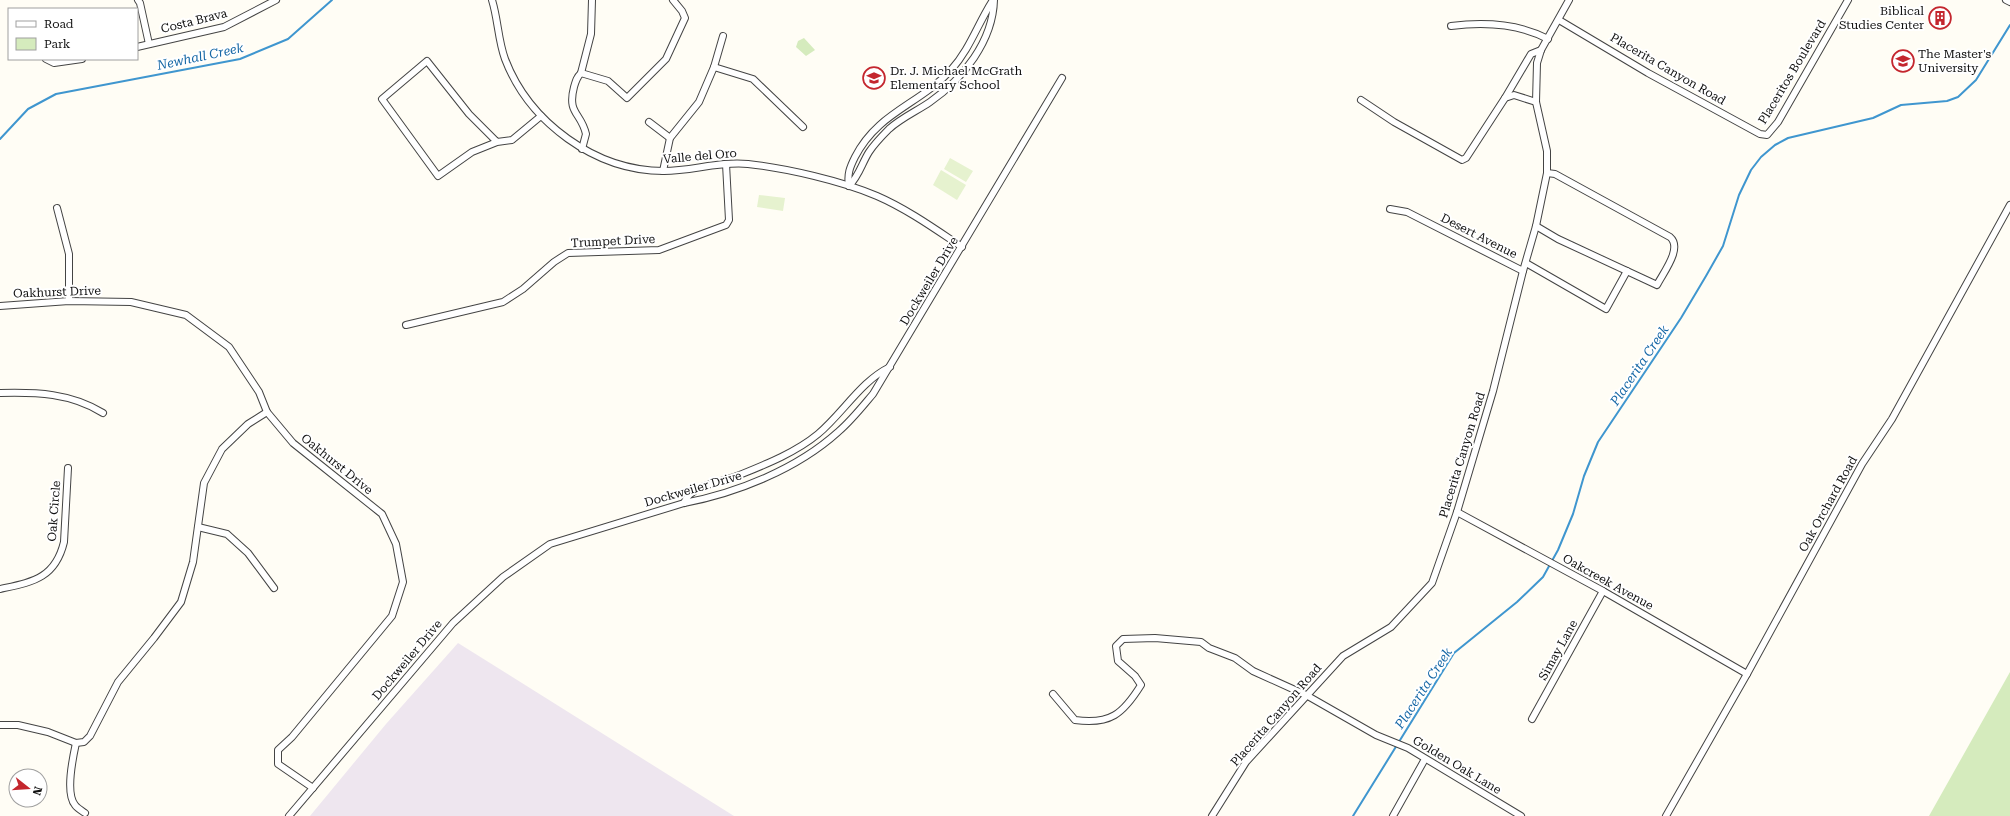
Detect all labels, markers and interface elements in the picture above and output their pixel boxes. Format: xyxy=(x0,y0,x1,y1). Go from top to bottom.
place label: Biblical Studies Center xyxy=(1839,4,1924,32)
building icon: Biblical Studies Center xyxy=(1927,5,1953,31)
street label: Costa Brava xyxy=(159,6,229,36)
legend xyxy=(8,8,138,60)
text: Road xyxy=(44,17,74,31)
street label: Placeritos Boulevard xyxy=(1755,17,1829,127)
street label: Placerita Canyon Road xyxy=(1608,30,1728,108)
text: Park xyxy=(44,37,71,51)
water label: Newhall Creek xyxy=(155,40,246,73)
place label: The Master's University xyxy=(1918,47,1991,75)
school or university icon: The Master's University xyxy=(1890,48,1916,74)
place label: Dr. J. Michael McGrath Elementary School xyxy=(890,64,1022,92)
school or university icon: Dr. J. Michael McGrath Elementary School xyxy=(861,65,887,91)
street label: Valle del Oro xyxy=(663,146,737,166)
street label: Desert Avenue xyxy=(1438,211,1520,261)
street label: Trumpet Drive xyxy=(570,232,656,250)
street label: Dockweiler Drive xyxy=(897,234,961,328)
street label: Oakhurst Drive xyxy=(13,283,102,301)
water label: Placerita Creek xyxy=(1607,322,1672,409)
street label: Placerita Canyon Road xyxy=(1436,390,1488,520)
street label: Oakhurst Drive xyxy=(298,431,376,497)
street label: Oak Orchard Road xyxy=(1796,454,1860,554)
street label: Dockweiler Drive xyxy=(643,468,744,510)
street label: Oak Circle xyxy=(45,480,63,542)
street label: Oakcreek Avenue xyxy=(1560,551,1656,613)
street label: Dockweiler Drive xyxy=(369,617,445,703)
street label: Simay Lane xyxy=(1536,617,1581,683)
water label: Placerita Creek xyxy=(1391,644,1456,732)
street label: Placerita Canyon Road xyxy=(1228,661,1324,769)
street label: Golden Oak Lane xyxy=(1410,733,1504,797)
north arrow xyxy=(8,768,48,808)
text: N xyxy=(29,785,45,797)

